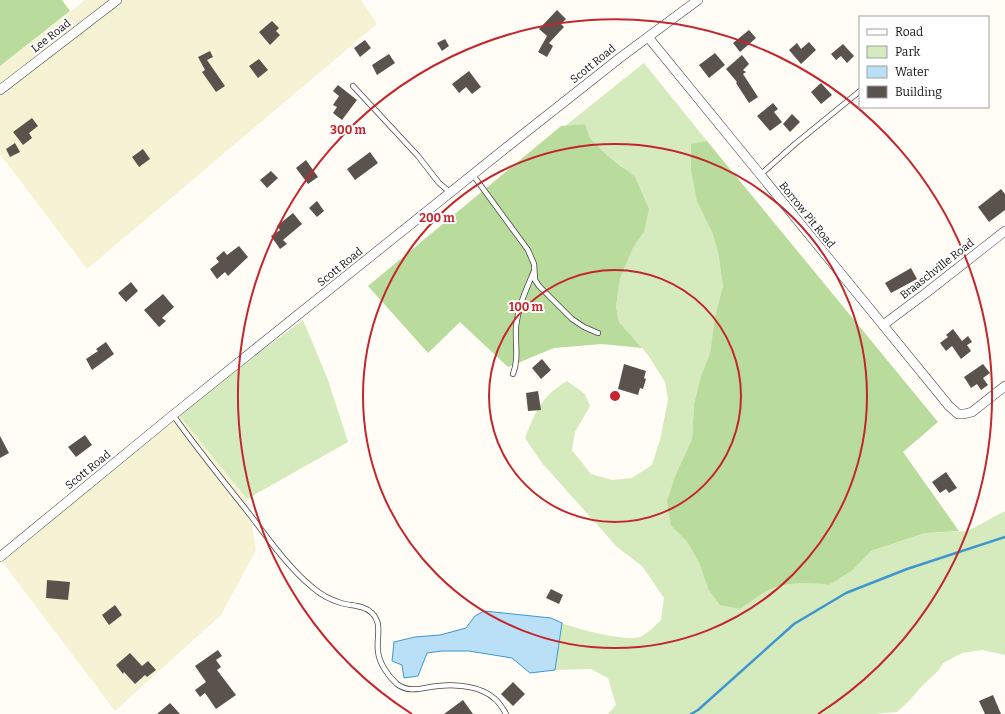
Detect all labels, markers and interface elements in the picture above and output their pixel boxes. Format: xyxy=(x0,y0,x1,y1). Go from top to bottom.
street label: Lee Road xyxy=(29,16,74,55)
legend xyxy=(859,16,989,108)
text: Road xyxy=(895,25,923,39)
street label: Scott Road xyxy=(568,42,619,86)
text: Park xyxy=(895,45,921,59)
text: Water xyxy=(895,65,930,79)
text: Building xyxy=(895,85,942,99)
text: 300 m xyxy=(330,123,366,137)
street label: Borrow Pit Road xyxy=(776,179,838,251)
text: 200 m xyxy=(419,211,455,225)
street label: Braaschville Road xyxy=(897,236,977,302)
street label: Scott Road xyxy=(315,245,366,289)
text: 100 m xyxy=(509,300,544,314)
centre of rings xyxy=(608,389,622,403)
street label: Scott Road xyxy=(63,448,114,492)

